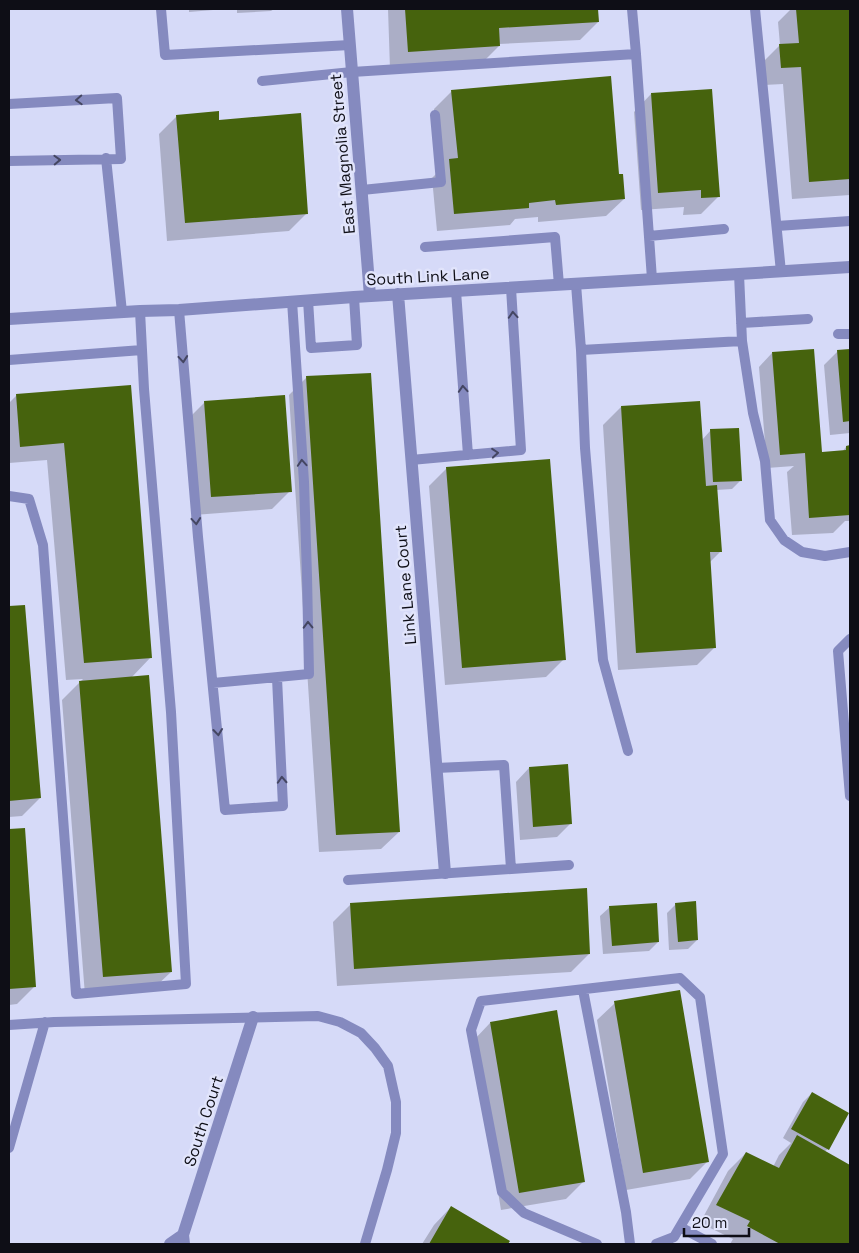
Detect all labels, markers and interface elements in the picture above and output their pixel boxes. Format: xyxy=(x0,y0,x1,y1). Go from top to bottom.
street label: East Magnolia Street xyxy=(325,73,360,235)
one-way arrow xyxy=(75,95,83,106)
one-way arrow xyxy=(54,155,62,165)
street label: South Link Lane xyxy=(366,263,490,290)
one-way arrow xyxy=(507,311,518,319)
one-way arrow xyxy=(178,355,189,363)
one-way arrow xyxy=(458,384,469,392)
one-way arrow xyxy=(491,447,499,458)
one-way arrow xyxy=(297,459,308,467)
one-way arrow xyxy=(191,517,202,525)
street label: Link Lane Court xyxy=(390,524,421,646)
one-way arrow xyxy=(303,621,314,629)
one-way arrow xyxy=(212,728,223,736)
one-way arrow xyxy=(276,776,287,784)
street label: South Court xyxy=(179,1073,228,1169)
scale bar xyxy=(684,1206,749,1238)
text: 20 m xyxy=(692,1213,727,1232)

